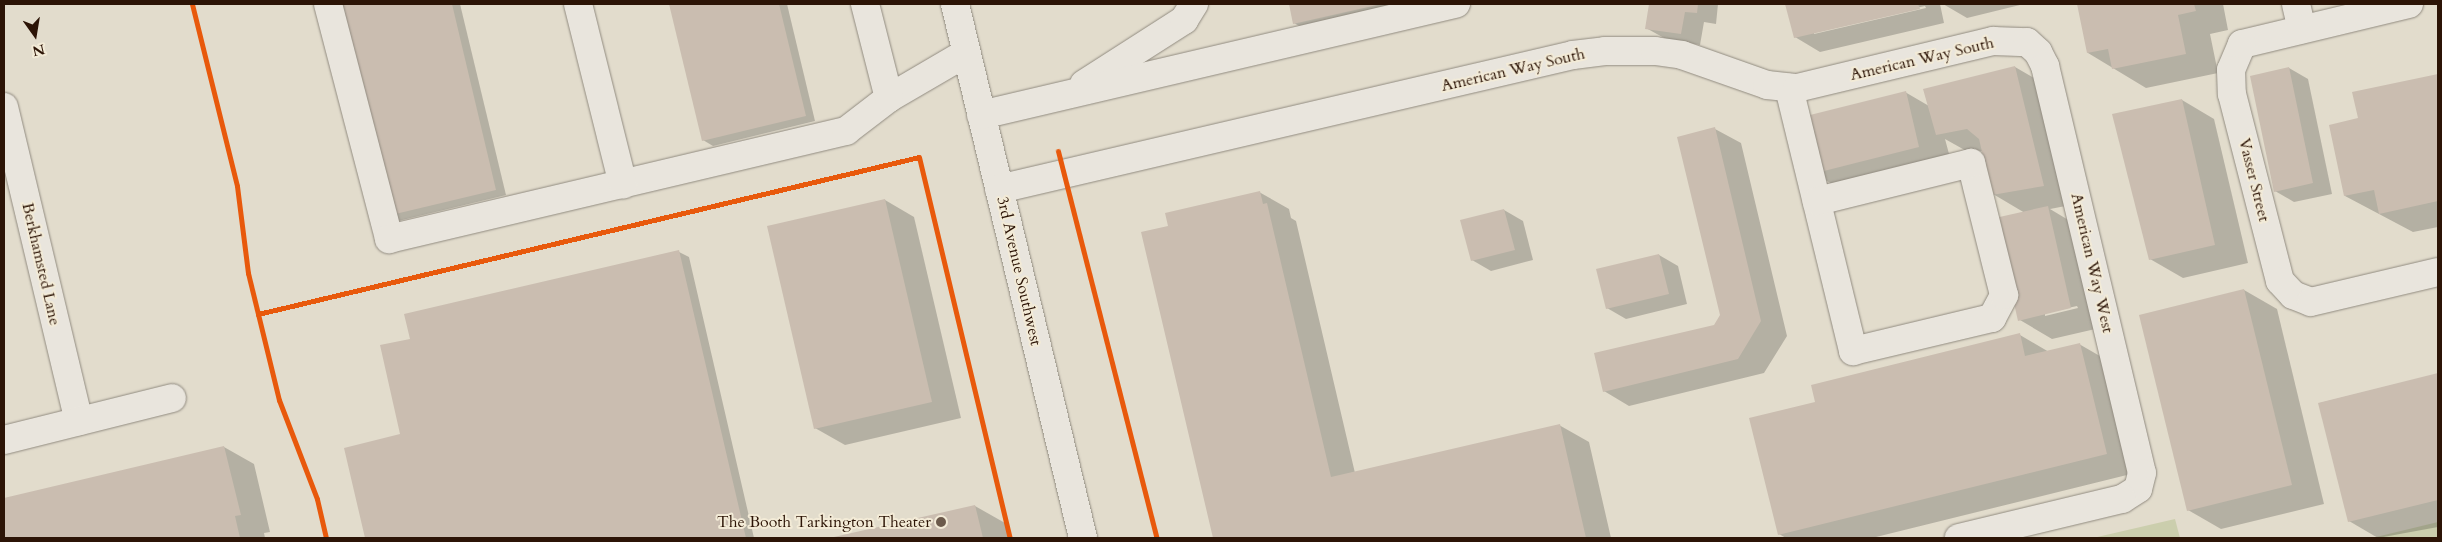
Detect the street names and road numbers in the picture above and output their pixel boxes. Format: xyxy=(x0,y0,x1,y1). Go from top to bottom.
street label: American Way South xyxy=(1848,33,1996,85)
street label: American Way South xyxy=(1439,44,1587,96)
street label: Vasser Street xyxy=(2234,136,2274,224)
street label: American Way West xyxy=(2067,191,2117,335)
street label: 3rd Avenue Southwest xyxy=(992,194,1046,348)
street label: Berkhamsted Lane xyxy=(18,201,64,327)

